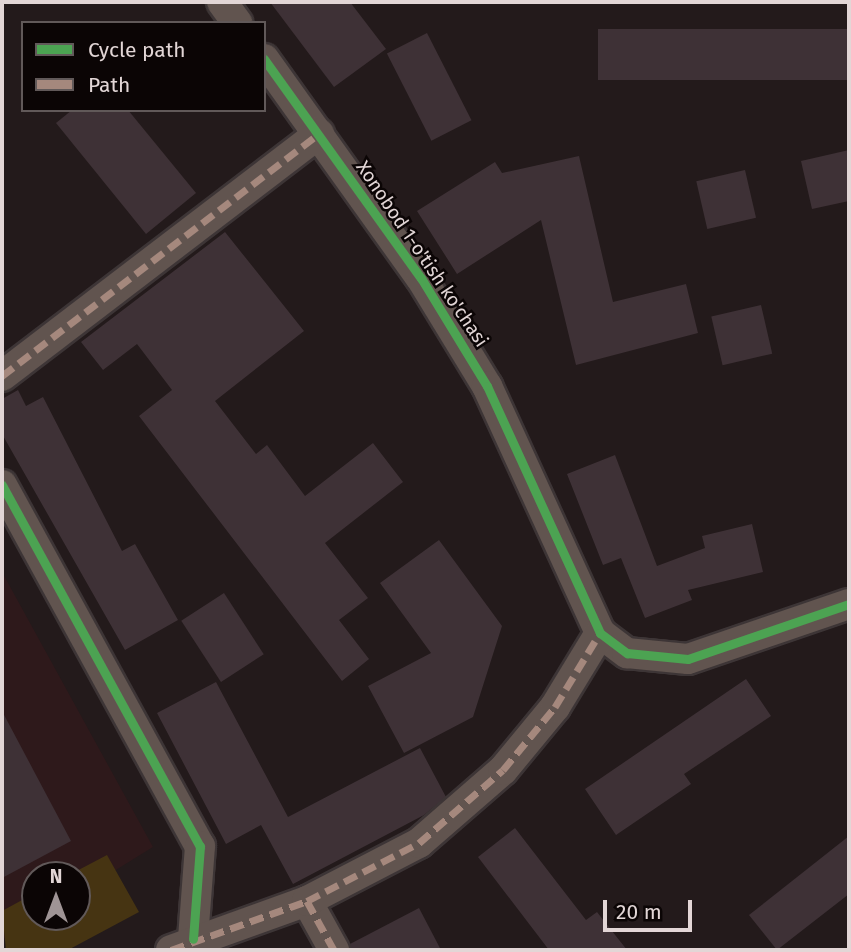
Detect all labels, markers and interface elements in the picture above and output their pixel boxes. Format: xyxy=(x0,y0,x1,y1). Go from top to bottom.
legend xyxy=(21,21,266,112)
text: Cycle path xyxy=(88,37,186,63)
text: Path xyxy=(88,72,130,98)
street label: Xonobod 1-o'tish ko'chasi xyxy=(351,157,493,351)
north arrow xyxy=(21,861,91,931)
text: N xyxy=(50,865,62,888)
scale bar xyxy=(606,886,695,930)
text: 20 m xyxy=(616,899,662,925)

